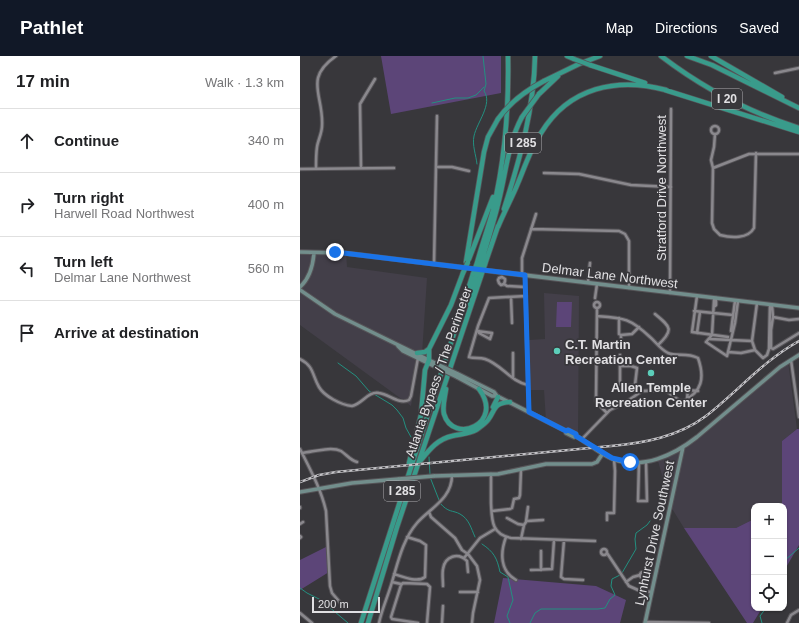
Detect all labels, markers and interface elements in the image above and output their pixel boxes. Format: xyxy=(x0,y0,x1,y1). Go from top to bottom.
text: Pathlet xyxy=(20,17,83,38)
text: Map xyxy=(606,20,633,36)
text: Directions xyxy=(655,20,717,36)
text: Saved xyxy=(739,20,779,36)
text: 17 min xyxy=(16,72,70,91)
text: Walk · 1.3 km xyxy=(205,75,284,90)
road number: I 20 xyxy=(712,89,742,109)
street label: Stratford Drive Northwest xyxy=(654,115,669,261)
icon: ahead xyxy=(16,130,38,152)
text: Continue xyxy=(54,132,119,149)
text: 340 m xyxy=(248,133,284,148)
road number: I 285 xyxy=(505,133,541,153)
text: Turn right xyxy=(54,189,124,206)
icon: right xyxy=(16,194,38,216)
text: 400 m xyxy=(248,197,284,212)
text: Harwell Road Northwest xyxy=(54,206,194,221)
route end xyxy=(326,243,344,261)
text: Turn left xyxy=(54,253,113,270)
icon: left xyxy=(16,258,38,280)
street label: Delmar Lane Northwest xyxy=(541,260,679,291)
text: 560 m xyxy=(248,261,284,276)
text: Delmar Lane Northwest xyxy=(54,270,191,285)
street label: Atlanta Bypass / The Perimeter xyxy=(402,284,475,460)
icon: arrive xyxy=(16,322,38,344)
text: Arrive at destination xyxy=(54,324,199,341)
place label: C.T. Martin Recreation Center xyxy=(565,337,677,367)
marker: C.T. Martin Recreation Center xyxy=(552,346,562,356)
marker: Allen Temple Recreation Center xyxy=(646,368,656,378)
place label: Allen Temple Recreation Center xyxy=(595,380,707,410)
route start xyxy=(621,453,639,471)
street label: Lynhurst Drive Southwest xyxy=(632,459,677,607)
road number: I 285 xyxy=(384,481,420,501)
map controls xyxy=(751,503,787,611)
button: + xyxy=(751,503,787,539)
button: − xyxy=(751,539,787,575)
button: locate xyxy=(751,575,787,611)
scale bar xyxy=(312,595,380,614)
text: 200 m xyxy=(318,598,349,610)

